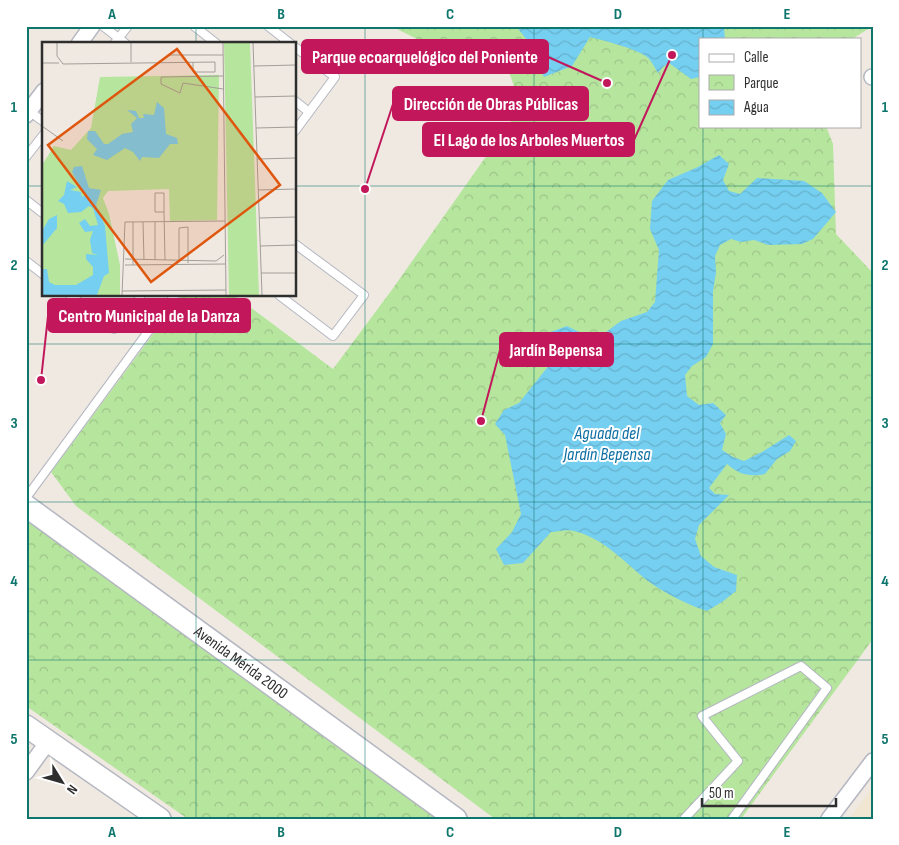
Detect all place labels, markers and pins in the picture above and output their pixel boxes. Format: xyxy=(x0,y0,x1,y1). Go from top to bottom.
callout: Parque ecoarquelógico del Poniente xyxy=(302,40,548,73)
callout: Dirección de Obras Públicas xyxy=(393,87,588,120)
callout: El Lago de los Arboles Muertos xyxy=(423,123,634,156)
callout: Centro Municipal de la Danza xyxy=(48,299,250,332)
callout: Jardín Bepensa xyxy=(500,333,613,366)

